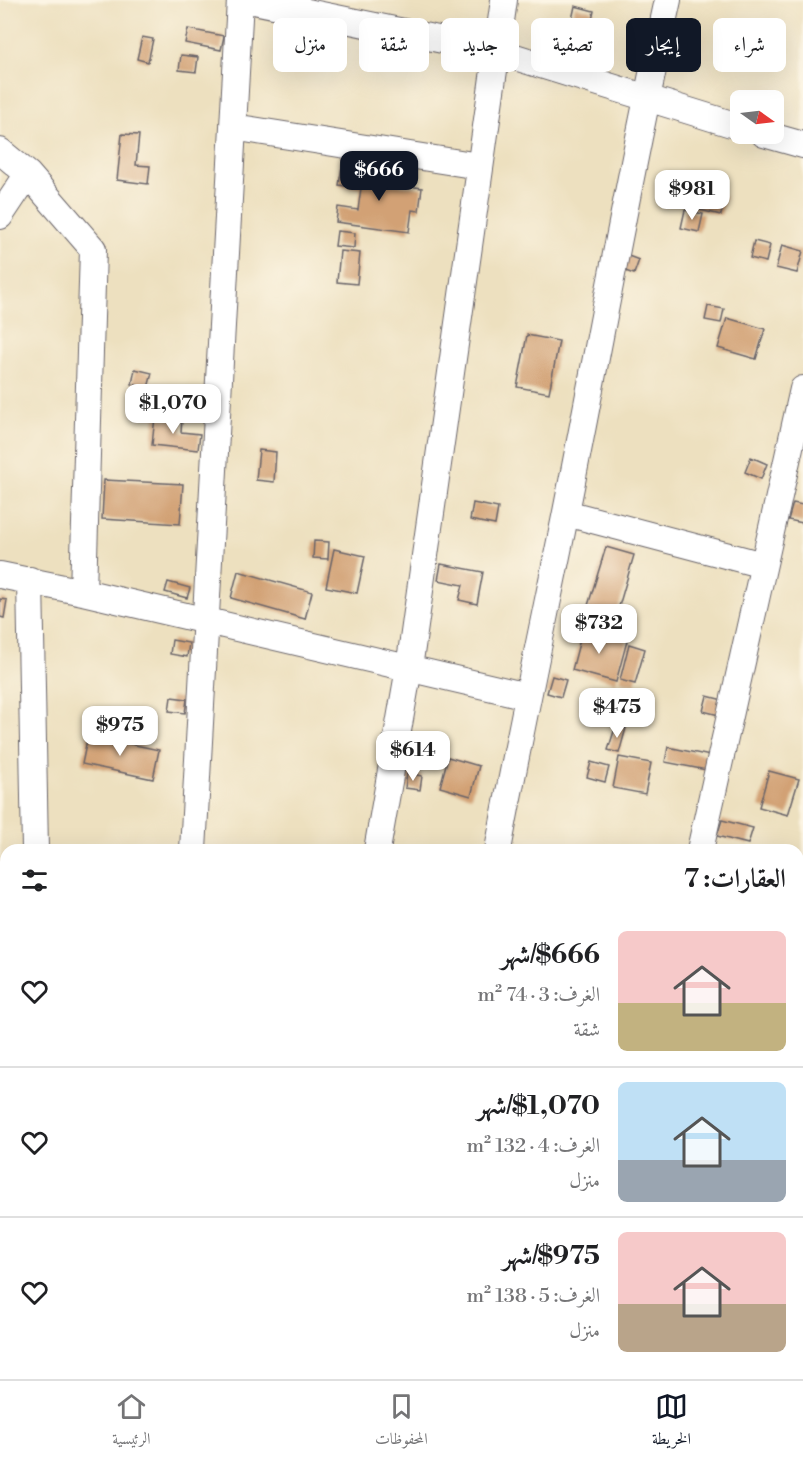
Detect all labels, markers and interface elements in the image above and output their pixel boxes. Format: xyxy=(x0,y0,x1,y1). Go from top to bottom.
chip: منزل xyxy=(273,18,347,72)
chip: شقة xyxy=(359,18,429,72)
chip: جديد xyxy=(441,18,519,72)
chip: تصفية xyxy=(531,18,614,72)
chip: إيجار xyxy=(626,18,701,72)
chip: شراء xyxy=(713,18,786,72)
north arrow xyxy=(730,90,784,144)
map controls xyxy=(730,90,784,144)
pin: $666 xyxy=(343,151,415,202)
text: $666 xyxy=(354,158,404,183)
pin: $981 xyxy=(656,170,728,221)
text: $981 xyxy=(669,177,715,202)
pin: $1,070 xyxy=(124,384,222,435)
text: $1,070 xyxy=(139,391,207,416)
pin: $732 xyxy=(563,604,635,655)
text: $732 xyxy=(575,611,623,636)
pin: $475 xyxy=(581,688,653,739)
text: $475 xyxy=(593,695,641,720)
pin: $975 xyxy=(84,706,156,757)
text: $975 xyxy=(96,713,144,738)
pin: $614 xyxy=(377,731,449,782)
text: $614 xyxy=(390,738,436,763)
text: العقارات: 7 xyxy=(684,863,786,895)
icon: filters xyxy=(18,864,51,897)
text: $666/شهر xyxy=(501,939,600,971)
icon: home xyxy=(666,955,738,1027)
icon: heart xyxy=(18,975,51,1008)
text: الغرف: 3 · 74 m² xyxy=(478,983,600,1008)
text: شقة xyxy=(574,1018,600,1043)
text: $1,070/شهر xyxy=(477,1090,600,1122)
icon: home xyxy=(666,1106,738,1178)
icon: heart xyxy=(18,1126,51,1159)
text: الغرف: 4 · 132 m² xyxy=(466,1134,600,1159)
text: منزل xyxy=(569,1169,600,1194)
text: $975/شهر xyxy=(503,1240,600,1272)
icon: home xyxy=(666,1256,738,1328)
icon: heart xyxy=(18,1276,51,1309)
text: الغرف: 5 · 138 m² xyxy=(467,1284,600,1309)
text: منزل xyxy=(569,1319,600,1344)
tab: الرئيسية xyxy=(112,1390,151,1454)
tab: المحفوظات xyxy=(375,1390,428,1454)
tab: الخريطة xyxy=(652,1390,691,1454)

